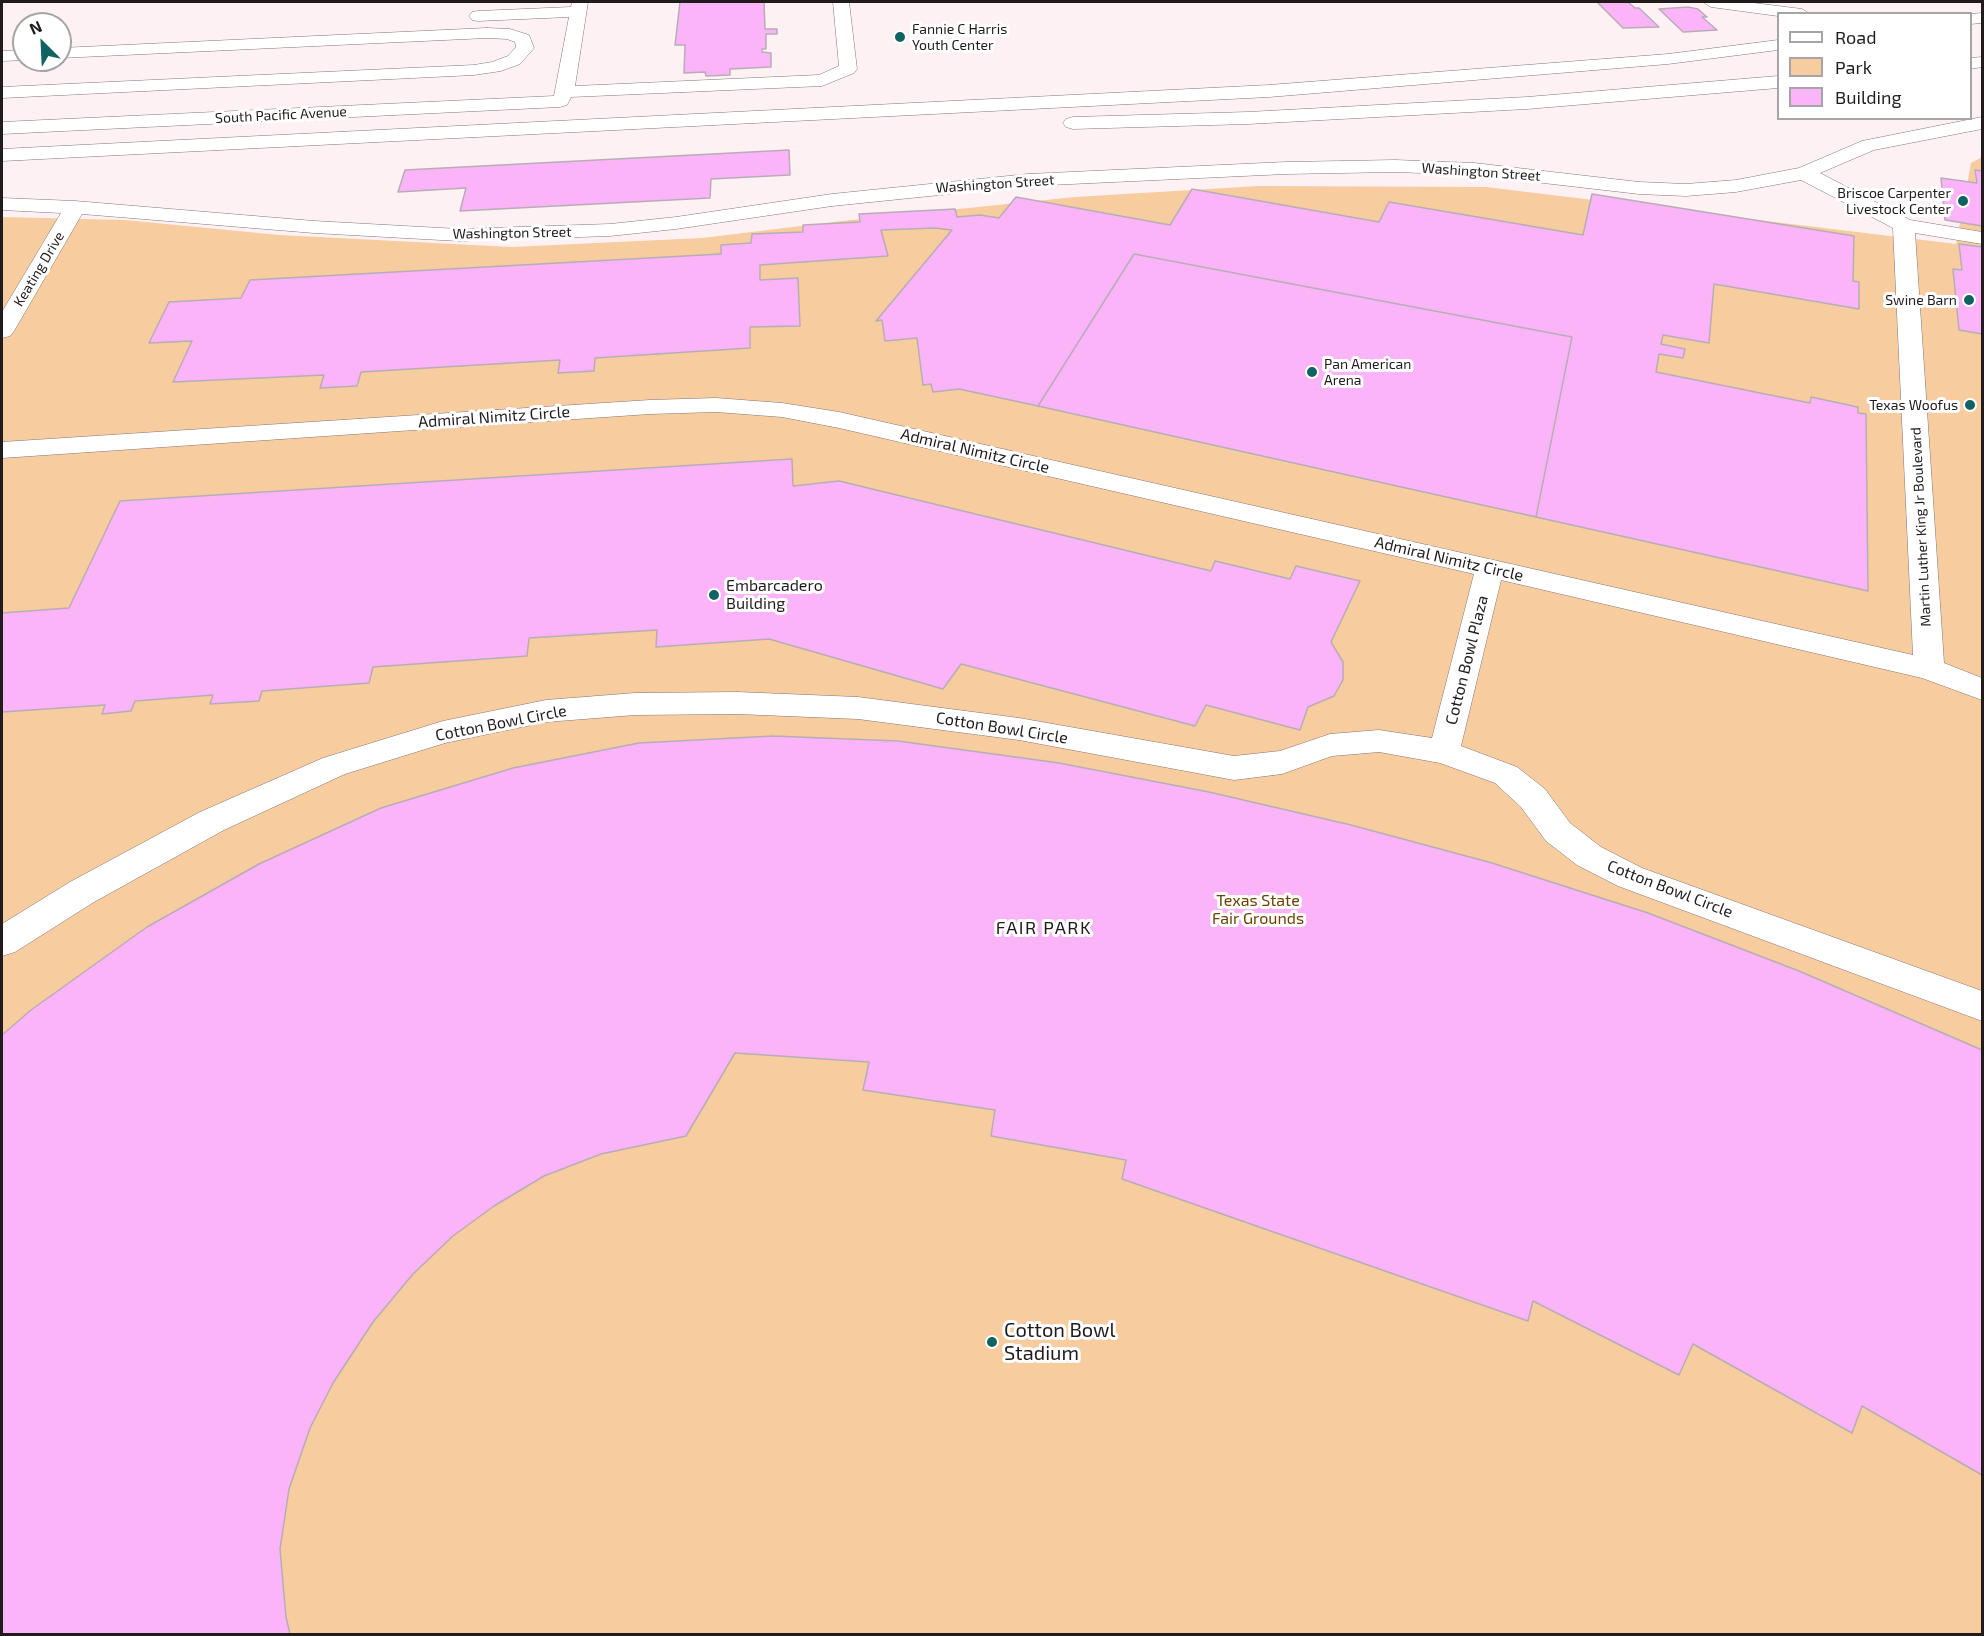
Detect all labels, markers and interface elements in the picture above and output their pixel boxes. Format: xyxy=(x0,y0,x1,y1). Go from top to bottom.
north arrow xyxy=(12,12,72,72)
legend xyxy=(1777,12,1972,120)
text: N xyxy=(26,16,44,38)
place label: Fannie C Harris Youth Center xyxy=(912,21,1007,54)
text: Road xyxy=(1835,26,1876,48)
marker: Fannie C Harris Youth Center xyxy=(893,30,907,44)
text: Park xyxy=(1835,56,1872,78)
text: Building xyxy=(1835,86,1902,108)
street label: South Pacific Avenue xyxy=(215,103,347,127)
street label: Washington Street xyxy=(1421,159,1541,185)
street label: Washington Street xyxy=(935,171,1055,197)
place label: Briscoe Carpenter Livestock Center xyxy=(1837,185,1951,218)
marker: Briscoe Carpenter Livestock Center xyxy=(1956,194,1970,208)
street label: Washington Street xyxy=(452,224,572,242)
street label: Keating Drive xyxy=(10,228,68,310)
place label: Swine Barn xyxy=(1885,292,1957,308)
marker: Swine Barn xyxy=(1962,293,1976,307)
place label: Pan American Arena xyxy=(1324,356,1411,388)
marker: Pan American Arena xyxy=(1305,365,1319,379)
place label: Texas Woofus xyxy=(1869,397,1958,413)
marker: Texas Woofus xyxy=(1963,398,1977,412)
street label: Admiral Nimitz Circle xyxy=(417,402,571,432)
street label: Admiral Nimitz Circle xyxy=(899,425,1051,477)
street label: Martin Luther King Jr Boulevard xyxy=(1907,427,1935,627)
street label: Admiral Nimitz Circle xyxy=(1373,533,1525,585)
place label: Embarcadero Building xyxy=(726,576,823,614)
marker: Embarcadero Building xyxy=(707,588,721,602)
street label: Cotton Bowl Plaza xyxy=(1442,593,1492,727)
street label: Cotton Bowl Circle xyxy=(434,701,568,745)
street label: Cotton Bowl Circle xyxy=(935,708,1069,748)
street label: Cotton Bowl Circle xyxy=(1604,856,1736,922)
park label: Texas State Fair Grounds xyxy=(1212,891,1304,929)
district label: FAIR PARK xyxy=(996,917,1092,939)
place label: Cotton Bowl Stadium xyxy=(1004,1318,1116,1365)
marker: Cotton Bowl Stadium xyxy=(985,1335,999,1349)

